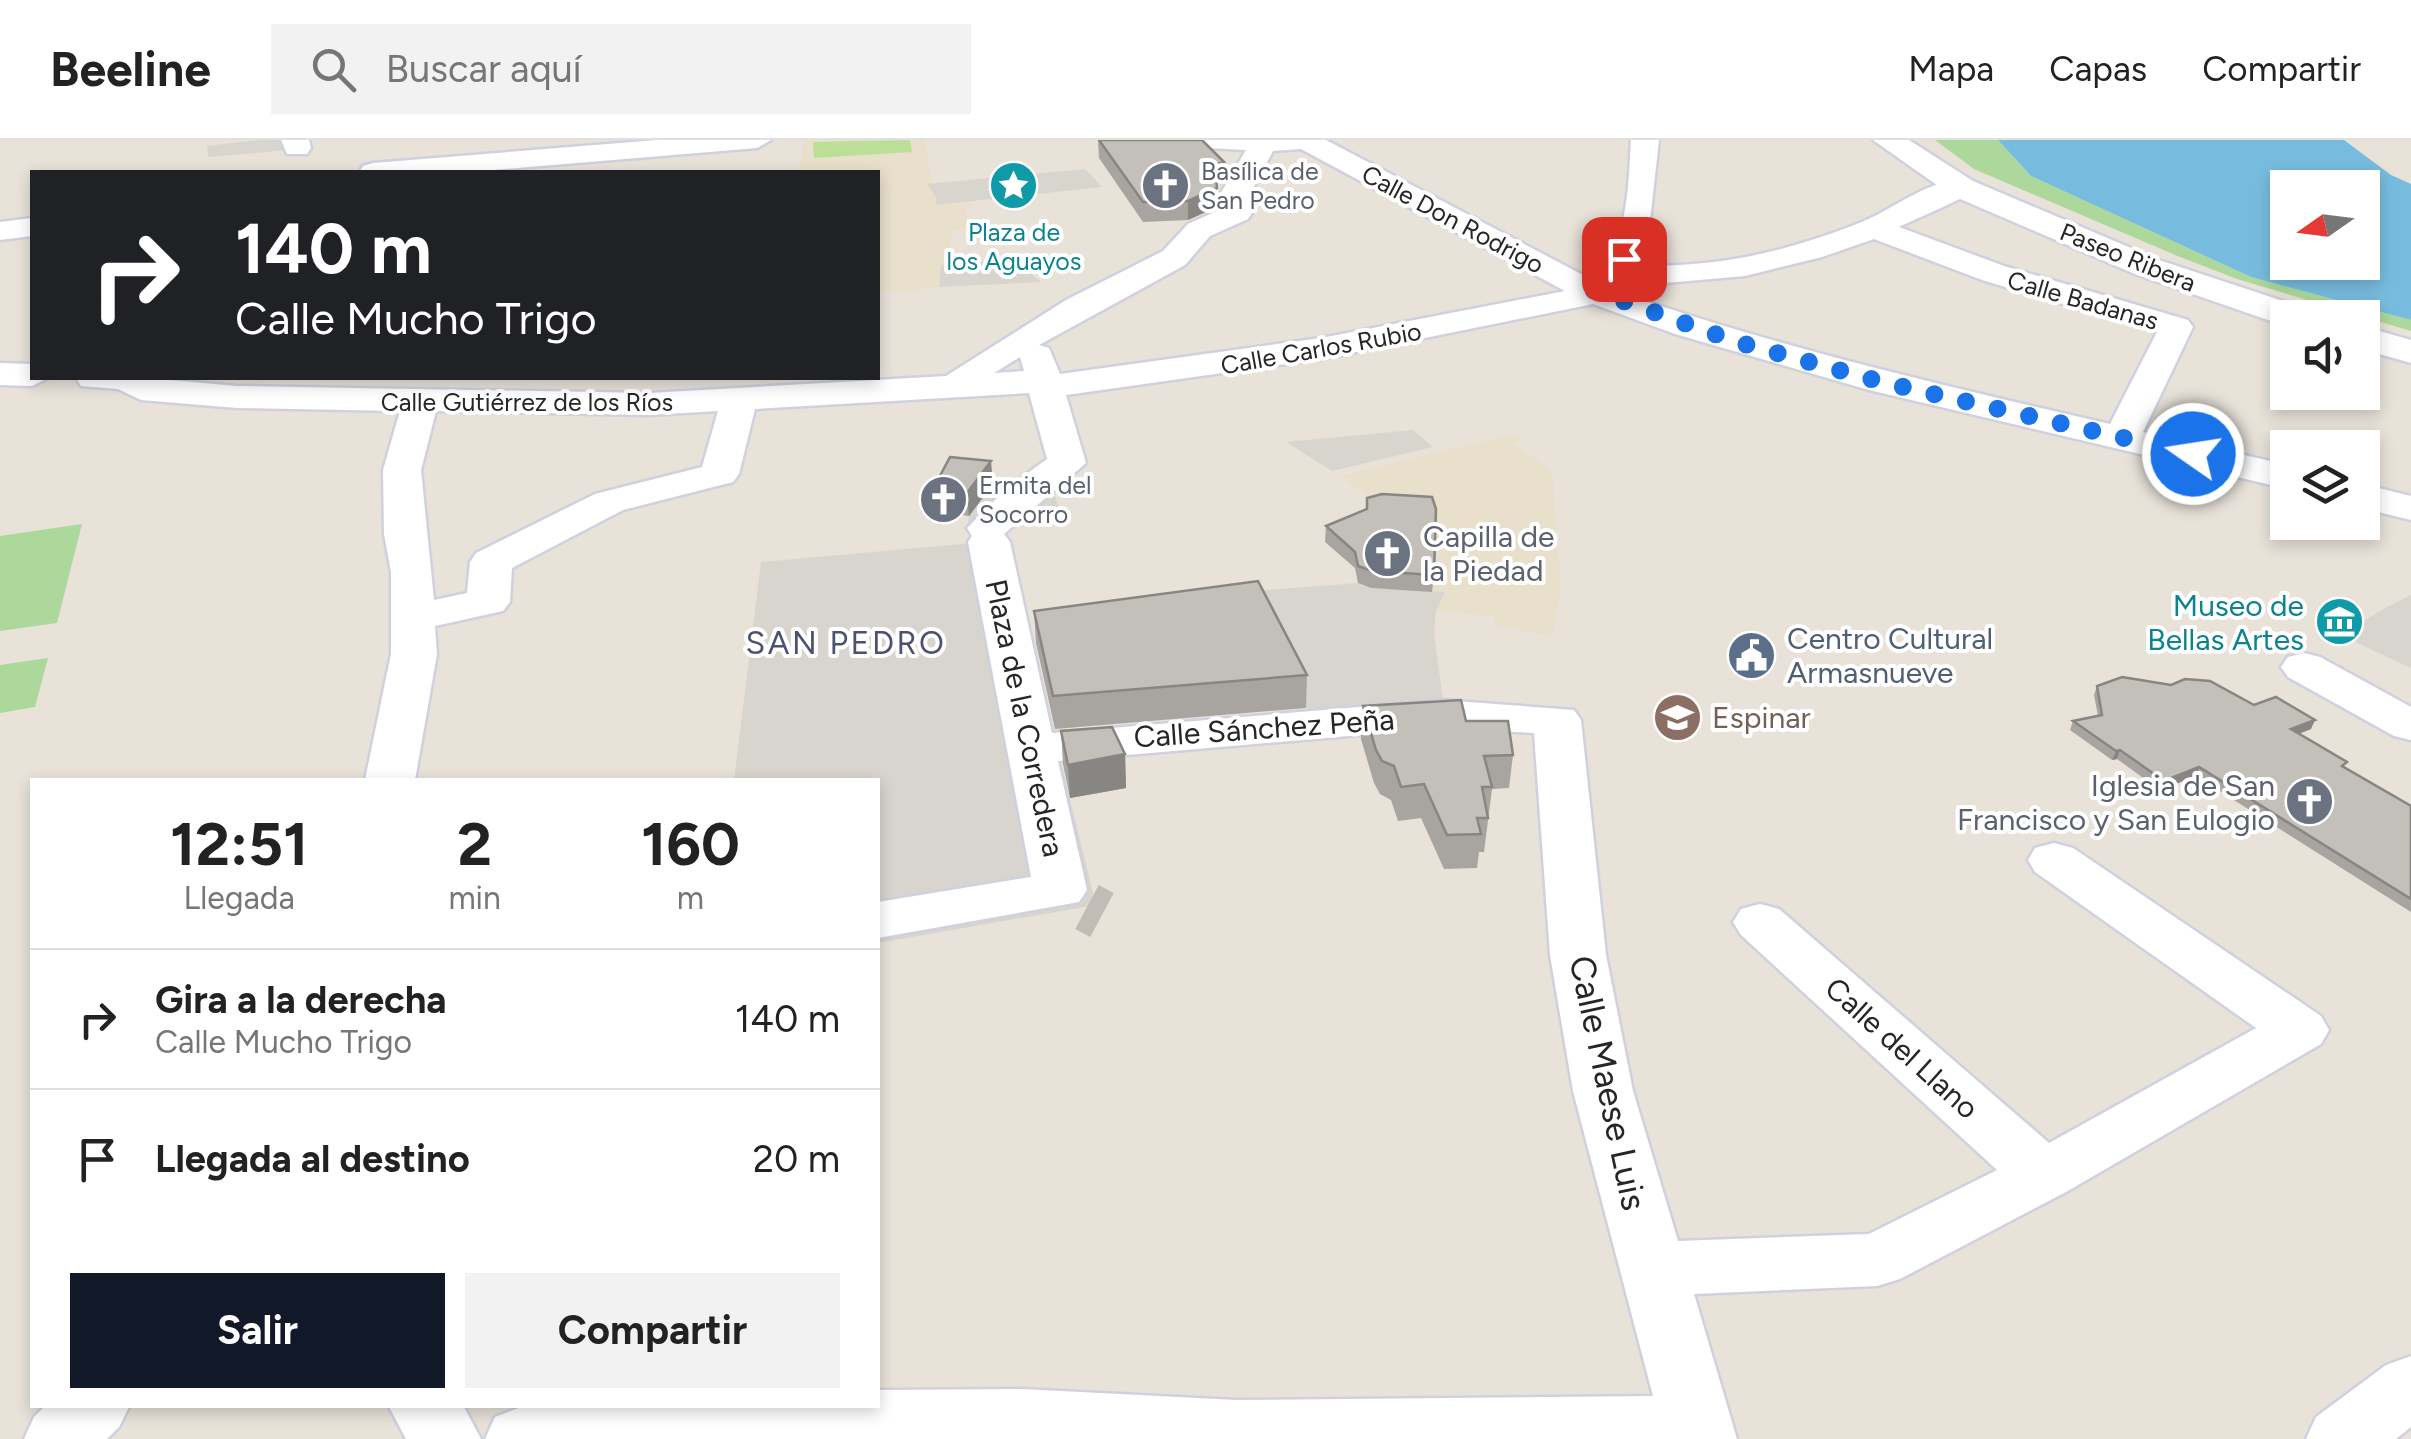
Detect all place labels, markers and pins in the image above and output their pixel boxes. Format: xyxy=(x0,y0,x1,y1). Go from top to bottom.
place label: Basílica de San Pedro xyxy=(1201,156,1319,215)
church icon: Basílica de San Pedro xyxy=(1140,159,1192,211)
place icon: Plaza de los Aguayos xyxy=(988,160,1040,212)
place label: Plaza de los Aguayos xyxy=(947,217,1081,276)
pin xyxy=(1582,217,1667,302)
place label: Ermita del Socorro xyxy=(979,470,1091,529)
church icon: Ermita del Socorro xyxy=(918,473,970,525)
place label: Capilla de la Piedad xyxy=(1423,518,1555,589)
church icon: Capilla de la Piedad xyxy=(1362,527,1414,579)
place label: Museo de Bellas Artes xyxy=(2147,587,2304,658)
museum icon: Museo de Bellas Artes xyxy=(2313,596,2365,648)
place label: Centro Cultural Armasnueve xyxy=(1787,620,1993,691)
public building icon: Centro Cultural Armasnueve xyxy=(1726,629,1778,681)
school or university icon: Espinar xyxy=(1651,691,1703,743)
place label: Espinar xyxy=(1712,699,1811,736)
place label: Iglesia de San Francisco y San Eulogio xyxy=(1957,767,2275,838)
church icon: Iglesia de San Francisco y San Eulogio xyxy=(2284,776,2336,828)

